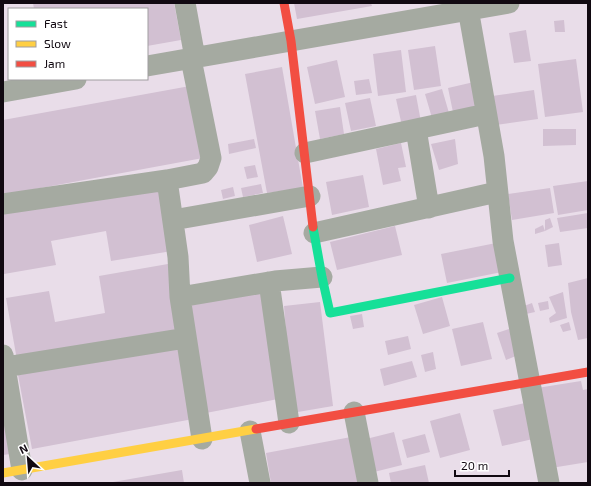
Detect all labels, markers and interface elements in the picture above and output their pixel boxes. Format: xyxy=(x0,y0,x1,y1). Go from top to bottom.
legend xyxy=(8,8,148,80)
text: Fast xyxy=(44,16,68,30)
text: Slow xyxy=(44,36,71,50)
text: Jam xyxy=(44,56,65,70)
north arrow xyxy=(8,438,48,478)
text: N xyxy=(17,441,30,456)
scale bar xyxy=(455,452,509,478)
text: 20 m xyxy=(461,458,488,472)

